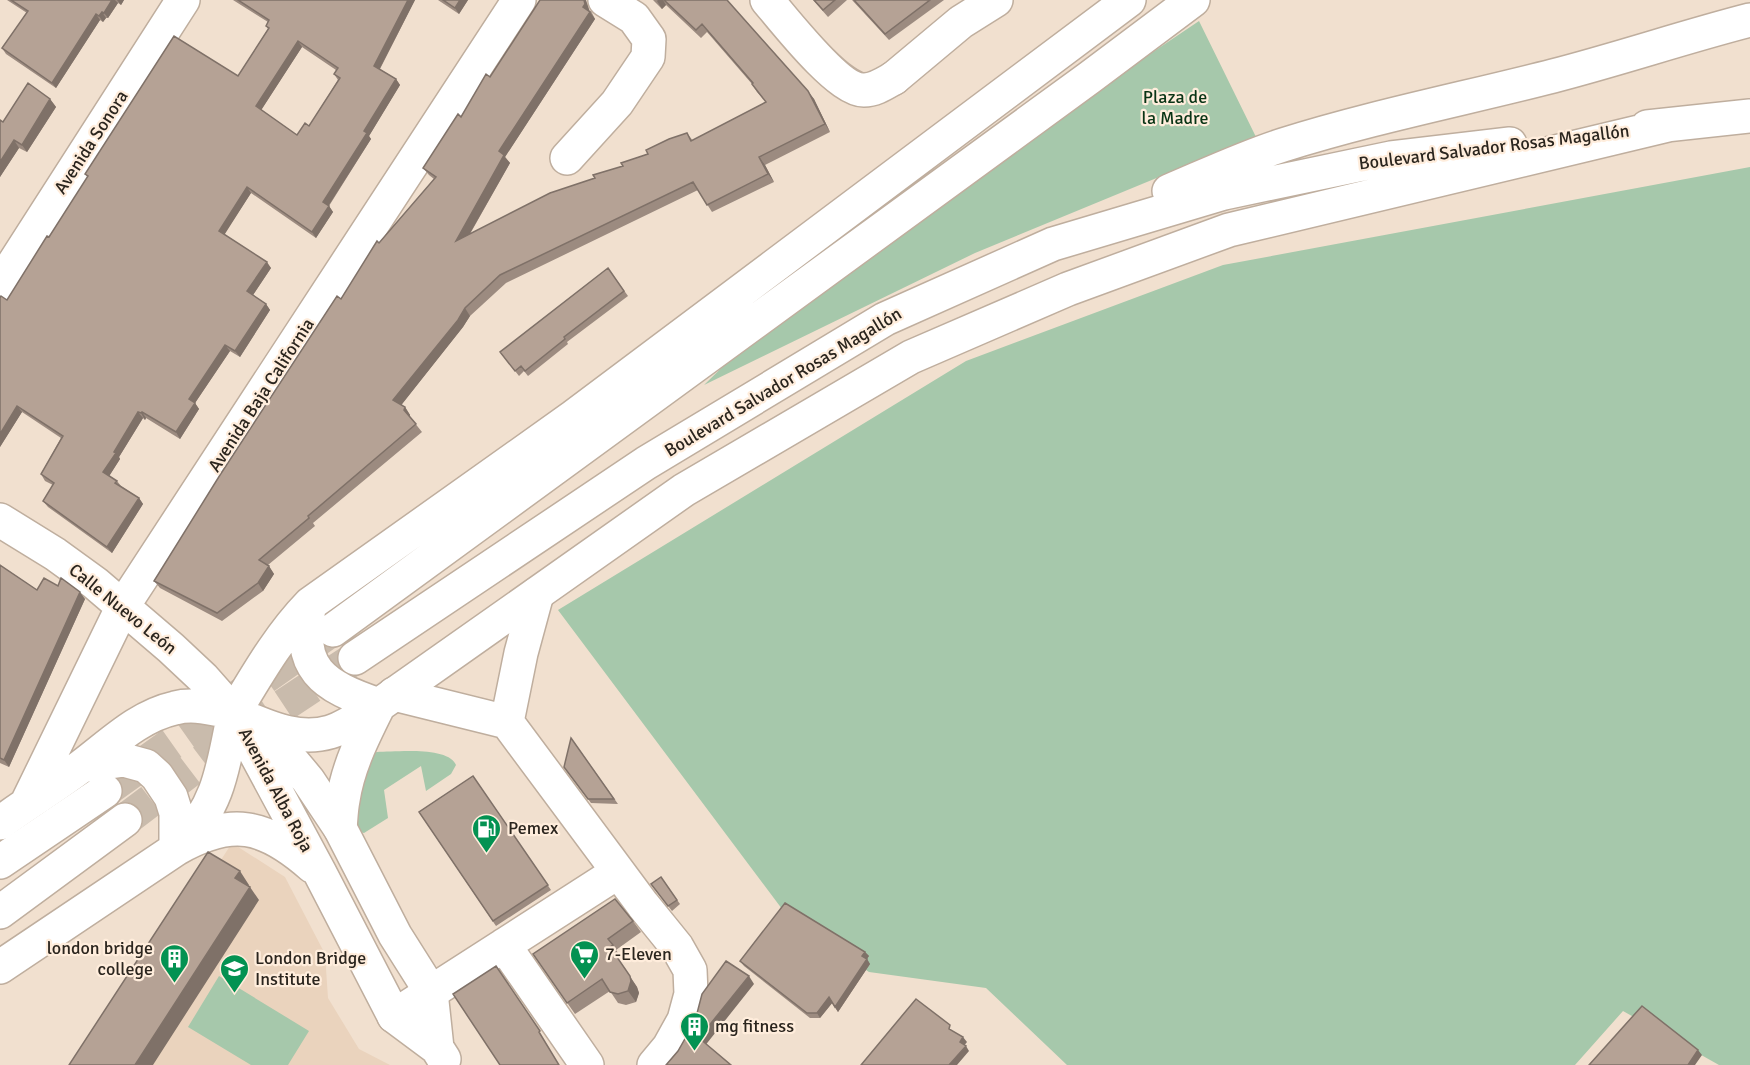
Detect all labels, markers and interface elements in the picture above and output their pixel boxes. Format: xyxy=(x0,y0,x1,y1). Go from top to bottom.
street label: Avenida Sonora xyxy=(49,86,133,198)
park label: Plaza de la Madre xyxy=(1142,86,1208,129)
street label: Boulevard Salvador Rosas Magallón xyxy=(1357,119,1631,175)
street label: Boulevard Salvador Rosas Magallón xyxy=(661,302,905,462)
street label: Avenida Baja California xyxy=(203,314,319,476)
street label: Calle Nuevo León xyxy=(65,559,181,659)
street label: Avenida Alba Roja xyxy=(234,724,318,856)
fuel station icon: Pemex xyxy=(471,812,503,854)
place label: Pemex xyxy=(508,817,559,839)
place label: london bridge college xyxy=(47,937,153,980)
supermarket icon: 7-Eleven xyxy=(568,938,600,980)
building icon: london bridge college xyxy=(158,942,190,984)
place label: 7-Eleven xyxy=(605,943,672,965)
place label: London Bridge Institute xyxy=(255,947,366,990)
school or university icon: London Bridge Institute xyxy=(218,952,250,994)
building icon: mg fitness xyxy=(678,1010,710,1052)
place label: mg fitness xyxy=(715,1015,794,1037)

